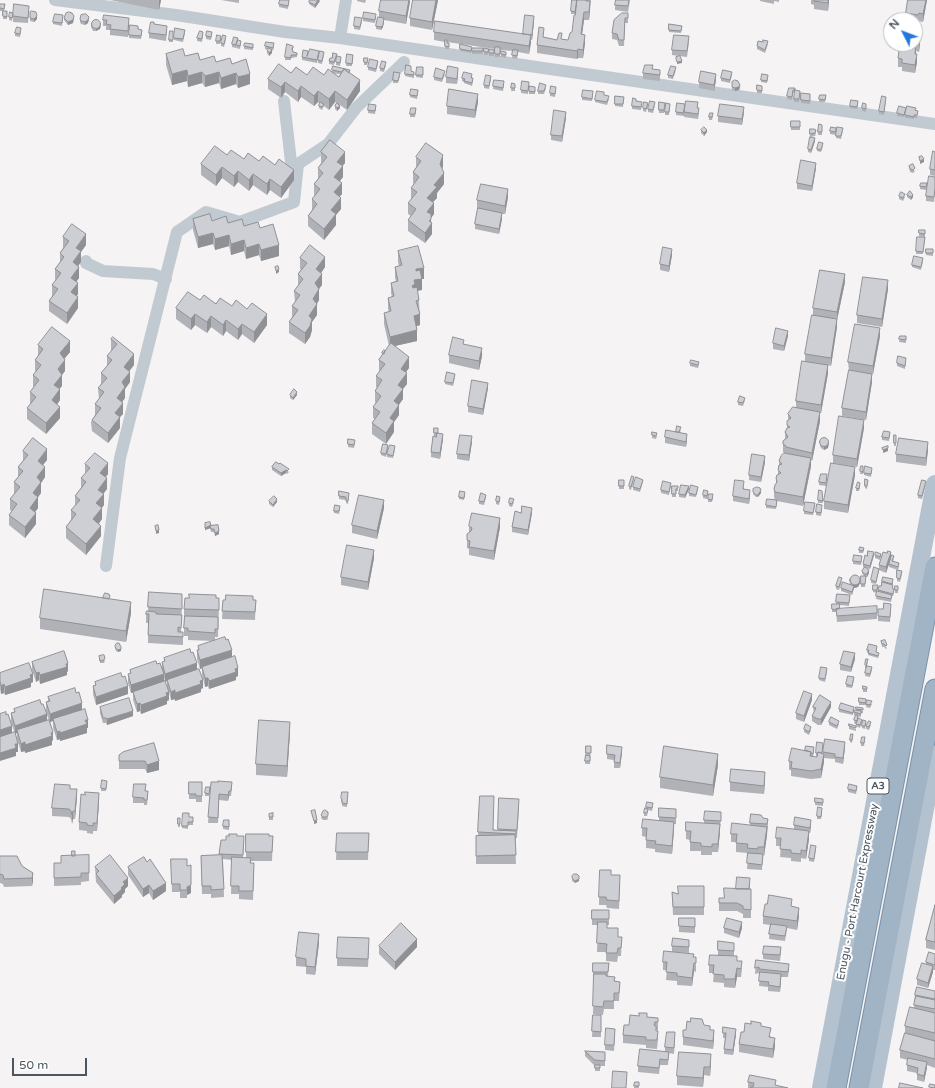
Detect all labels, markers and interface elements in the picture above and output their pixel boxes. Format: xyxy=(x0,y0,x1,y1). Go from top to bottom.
north arrow xyxy=(883,12,923,52)
text: N xyxy=(887,17,902,32)
road number: A3 xyxy=(867,778,889,794)
street label: Enugu - Port Harcourt Expressway xyxy=(834,803,882,981)
scale bar xyxy=(14,1050,89,1076)
text: 50 m xyxy=(19,1058,48,1072)

